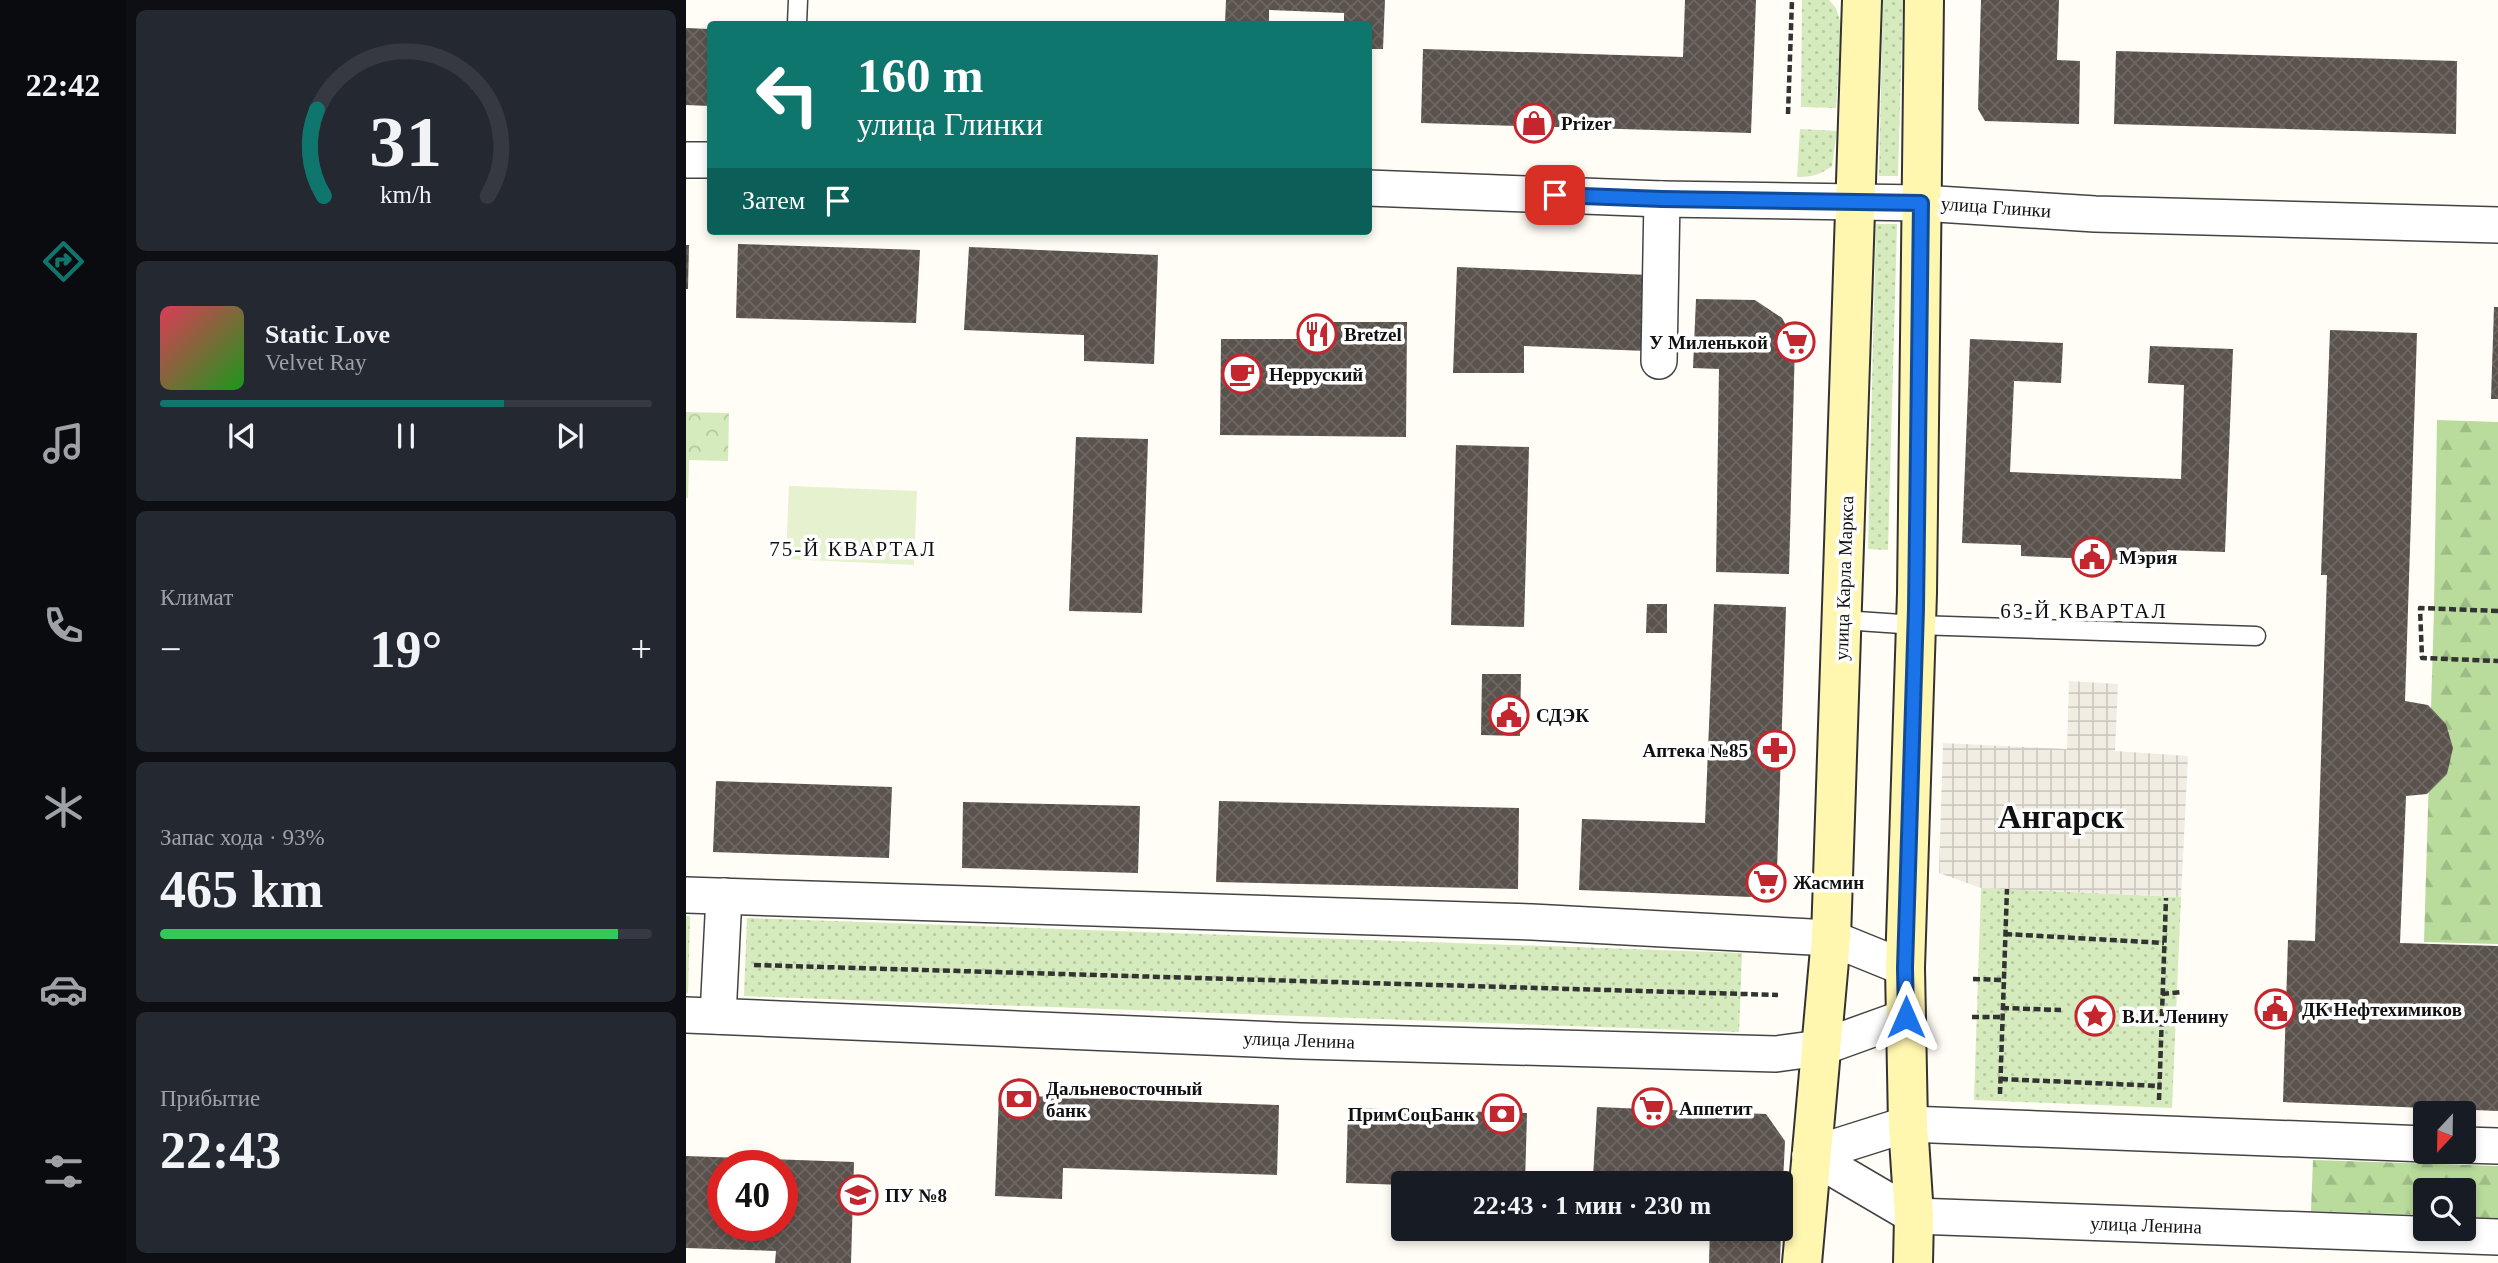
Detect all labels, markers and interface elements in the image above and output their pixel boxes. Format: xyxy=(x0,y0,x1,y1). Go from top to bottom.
text: 160 m xyxy=(857,48,984,103)
icon: left xyxy=(742,49,833,140)
text: 22:42 xyxy=(26,67,100,103)
text: 31 xyxy=(370,102,442,183)
shop icon: Prizer xyxy=(1513,102,1555,144)
text: улица Глинки xyxy=(857,106,1043,142)
place label: Prizer xyxy=(1561,113,1612,134)
pin xyxy=(1525,165,1585,225)
icon: arrive xyxy=(1536,176,1574,214)
text: km/h xyxy=(380,181,432,208)
icon: arrive xyxy=(819,182,857,220)
text: Затем xyxy=(742,186,805,215)
street label: улица Глинки xyxy=(1940,193,2052,221)
icon: directions xyxy=(39,237,88,286)
restaurant icon: Bretzel xyxy=(1296,313,1338,355)
text: Static Love xyxy=(265,320,390,349)
supermarket icon: У Миленькой xyxy=(1774,321,1816,363)
place label: Bretzel xyxy=(1344,324,1402,345)
place label: У Миленькой xyxy=(1649,332,1768,353)
text: Velvet Ray xyxy=(265,350,367,375)
cafe icon: Нерруский xyxy=(1221,353,1263,395)
place label: Нерруский xyxy=(1269,364,1363,385)
icon: previous xyxy=(223,417,261,455)
icon: pause xyxy=(387,417,425,455)
icon: next xyxy=(551,417,589,455)
icon: music xyxy=(39,419,88,468)
street label: улица Карла Маркса xyxy=(1831,495,1857,661)
public building icon: Мэрия xyxy=(2071,536,2113,578)
district label: 75-Й КВАРТАЛ xyxy=(769,537,937,561)
place label: Мэрия xyxy=(2119,547,2177,568)
text: Климат xyxy=(160,585,233,610)
district label: 63-Й КВАРТАЛ xyxy=(2000,599,2168,623)
icon: phone xyxy=(39,601,88,650)
text: 19° xyxy=(370,621,442,678)
text: − xyxy=(160,628,181,670)
text: + xyxy=(631,628,652,670)
public building icon: СДЭК xyxy=(1488,694,1530,736)
place label: СДЭК xyxy=(1536,705,1589,726)
pharmacy icon: Аптека №85 xyxy=(1754,729,1796,771)
place label: Аптека №85 xyxy=(1643,740,1748,761)
icon: climate xyxy=(39,783,88,832)
district label: Ангарск xyxy=(1998,799,2124,835)
text: Запас хода · 93% xyxy=(160,825,325,850)
text: 465 km xyxy=(160,861,323,918)
supermarket icon: Жасмин xyxy=(1745,861,1787,903)
place label: Жасмин xyxy=(1793,872,1864,893)
icon: car xyxy=(39,965,88,1014)
position arrow xyxy=(1869,980,1943,1054)
public building icon: ДК Нефтехимиков xyxy=(2254,988,2296,1030)
place icon: В.И. Ленину xyxy=(2074,995,2116,1037)
place label: ДК Нефтехимиков xyxy=(2302,999,2462,1020)
place label: В.И. Ленину xyxy=(2122,1006,2229,1027)
street label: улица Ленина xyxy=(1243,1028,1356,1052)
bank icon: Дальневосточный банк xyxy=(998,1078,1040,1120)
place label: Дальневосточный банк xyxy=(1046,1078,1202,1121)
text: Прибытие xyxy=(160,1086,260,1111)
supermarket icon: Аппетит xyxy=(1631,1087,1673,1129)
bank icon: ПримСоцБанк xyxy=(1481,1093,1523,1135)
place label: Аппетит xyxy=(1679,1098,1753,1119)
north arrow xyxy=(2413,1101,2476,1164)
map controls xyxy=(2413,1101,2476,1241)
place label: ПримСоцБанк xyxy=(1348,1104,1475,1125)
text: 22:43 xyxy=(160,1122,281,1179)
icon: filters xyxy=(39,1147,88,1196)
speed limit sign: 40 xyxy=(707,1150,798,1241)
school or university icon: ПУ №8 xyxy=(837,1174,879,1216)
button: search xyxy=(2413,1178,2476,1241)
place label: ПУ №8 xyxy=(885,1185,947,1206)
text: 22:43 · 1 мин · 230 m xyxy=(1473,1191,1711,1220)
street label: улица Ленина xyxy=(2090,1213,2203,1237)

